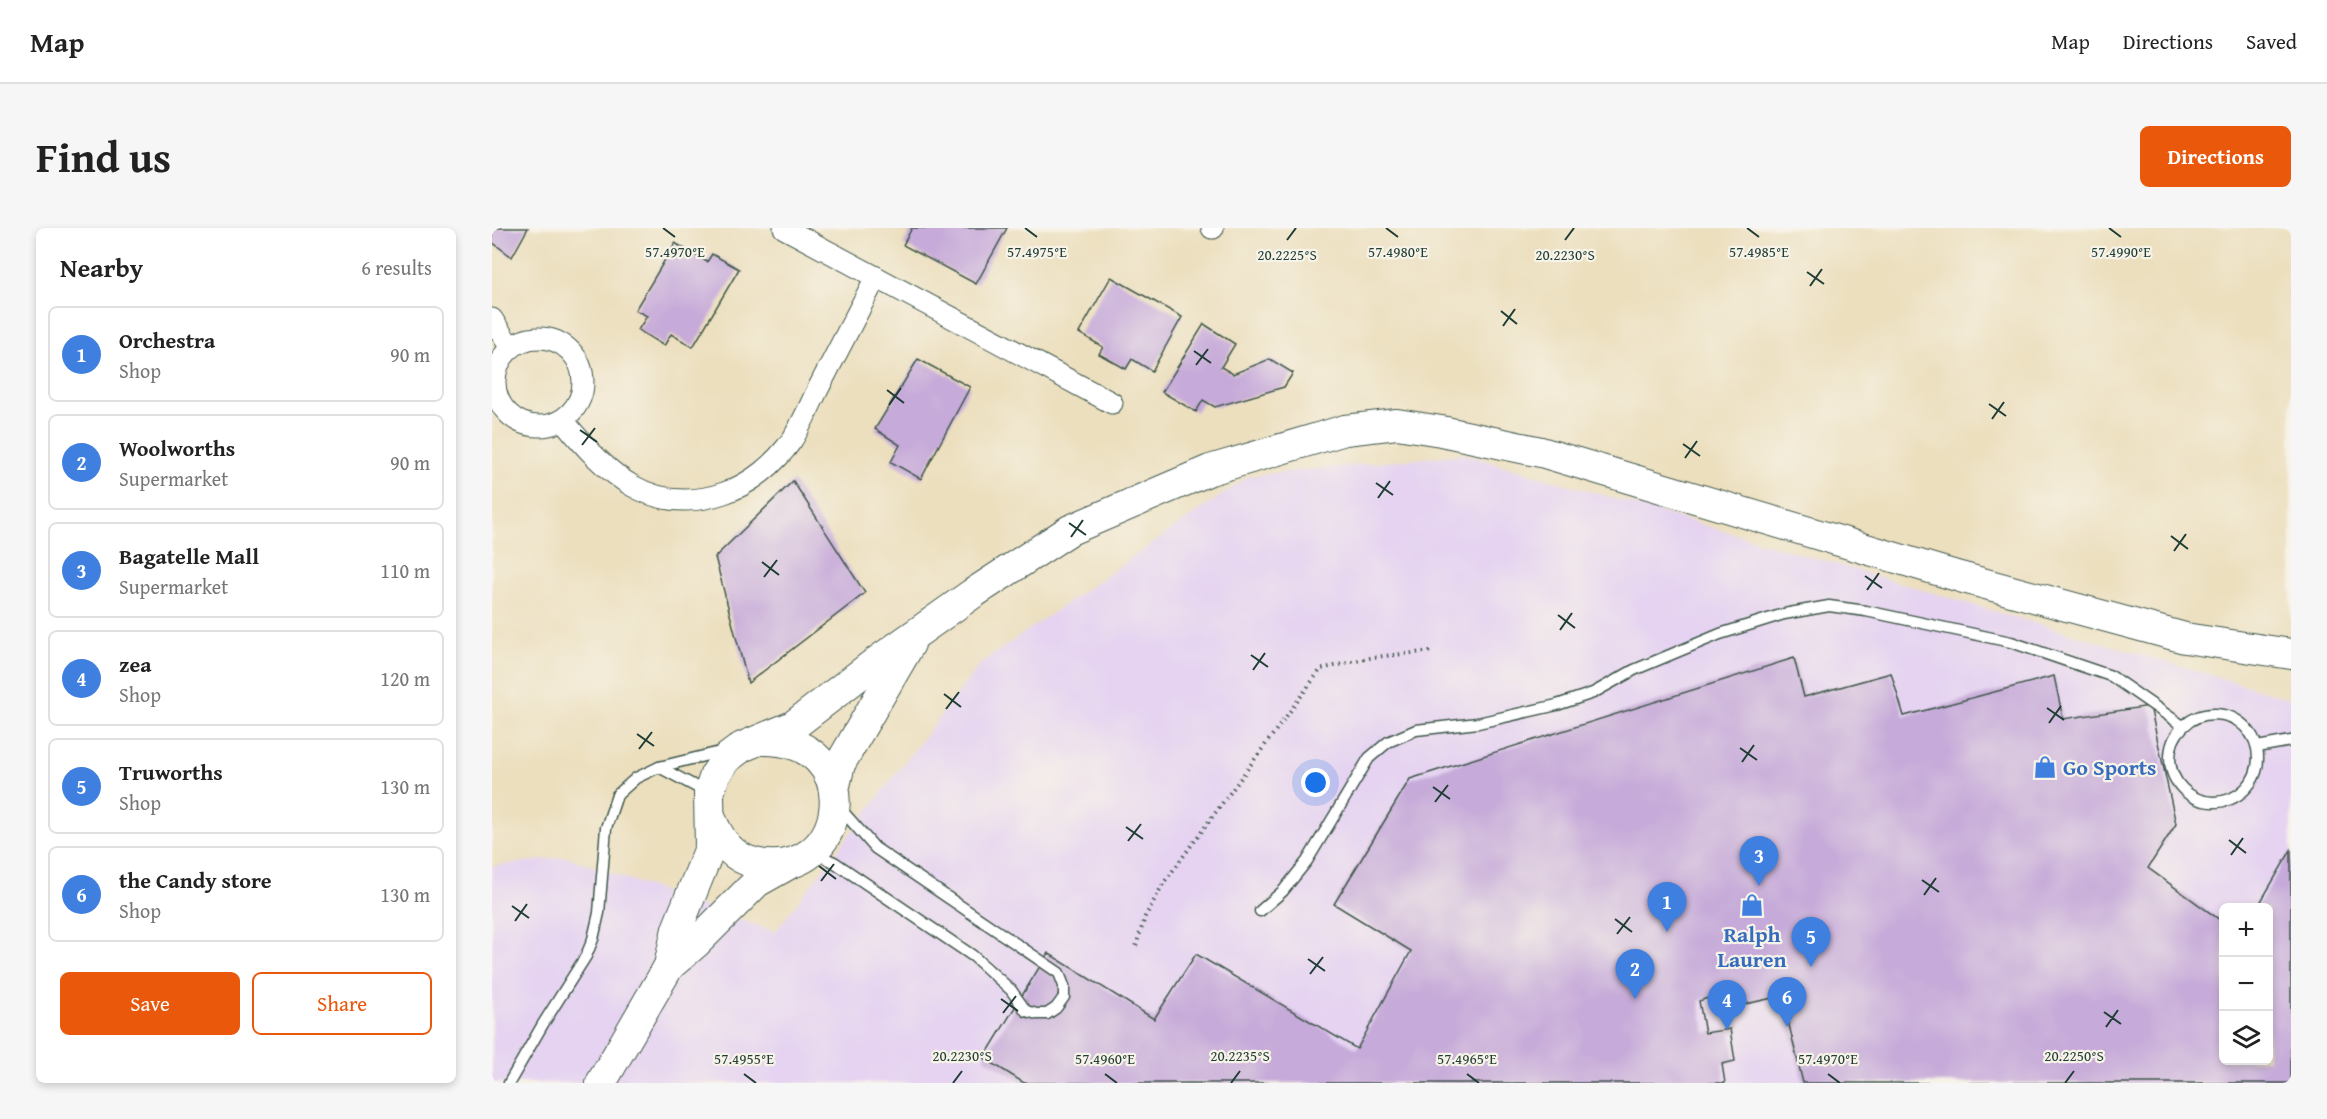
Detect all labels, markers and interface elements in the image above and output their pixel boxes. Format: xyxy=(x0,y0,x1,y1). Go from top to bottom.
text: Map xyxy=(30,21,84,62)
text: Map xyxy=(2051,26,2090,57)
text: Directions xyxy=(2123,26,2213,57)
text: Saved xyxy=(2246,26,2297,57)
text: Find us xyxy=(36,126,171,187)
button: Directions xyxy=(2140,126,2291,187)
text: 57.4970°E xyxy=(645,241,705,262)
text: 57.4975°E xyxy=(1007,241,1067,262)
text: 57.4980°E xyxy=(1368,241,1428,262)
text: 57.4985°E xyxy=(1729,241,1789,262)
text: 57.4990°E xyxy=(2091,241,2151,262)
text: 20.2225°S xyxy=(1257,244,1317,265)
text: 20.2230°S xyxy=(1535,244,1595,265)
text: Nearby xyxy=(60,248,143,287)
text: 6 results xyxy=(361,253,432,282)
text: Orchestra xyxy=(119,324,215,356)
text: 1 xyxy=(76,340,87,369)
text: 90 m xyxy=(390,340,430,369)
text: Shop xyxy=(119,356,161,385)
text: Woolworths xyxy=(119,432,235,464)
text: 2 xyxy=(76,448,87,477)
text: 90 m xyxy=(390,448,430,477)
text: Supermarket xyxy=(119,464,228,493)
text: Bagatelle Mall xyxy=(119,540,259,572)
text: 3 xyxy=(76,556,87,585)
text: 110 m xyxy=(380,556,430,585)
text: Supermarket xyxy=(119,572,228,601)
text: zea xyxy=(119,648,152,680)
text: 4 xyxy=(76,664,87,693)
text: 120 m xyxy=(380,664,430,693)
text: Shop xyxy=(119,680,161,709)
place label: Go Sports xyxy=(2063,751,2157,783)
shop icon: Go Sports xyxy=(2032,754,2058,780)
text: Truworths xyxy=(119,756,223,788)
your location xyxy=(1301,768,1330,797)
text: 5 xyxy=(76,772,87,801)
text: 130 m xyxy=(380,772,430,801)
text: Shop xyxy=(119,788,161,817)
pin: 3 xyxy=(1740,836,1778,886)
text: the Candy store xyxy=(119,864,272,896)
text: 6 xyxy=(76,880,87,909)
text: 130 m xyxy=(380,880,430,909)
pin: 1 xyxy=(1648,882,1686,932)
shop icon: Ralph Lauren xyxy=(1739,892,1765,918)
text: Shop xyxy=(119,896,161,925)
map controls xyxy=(2219,903,2273,1065)
button: + xyxy=(2219,903,2273,957)
place label: Ralph Lauren xyxy=(1718,918,1786,975)
pin: 5 xyxy=(1792,918,1830,967)
pin: 2 xyxy=(1616,950,1654,999)
button: − xyxy=(2219,957,2273,1011)
button: Save xyxy=(60,972,240,1035)
button: Share xyxy=(252,972,432,1035)
pin: 6 xyxy=(1768,978,1806,1027)
pin: 4 xyxy=(1708,980,1746,1030)
button: layers xyxy=(2219,1011,2273,1065)
text: 20.2230°S xyxy=(932,1045,992,1066)
text: 20.2235°S xyxy=(1210,1045,1270,1066)
text: 20.2250°S xyxy=(2044,1045,2104,1066)
text: 57.4955°E xyxy=(714,1048,774,1069)
text: 57.4960°E xyxy=(1075,1048,1135,1069)
text: 57.4965°E xyxy=(1437,1048,1497,1069)
text: 57.4970°E xyxy=(1798,1048,1858,1069)

